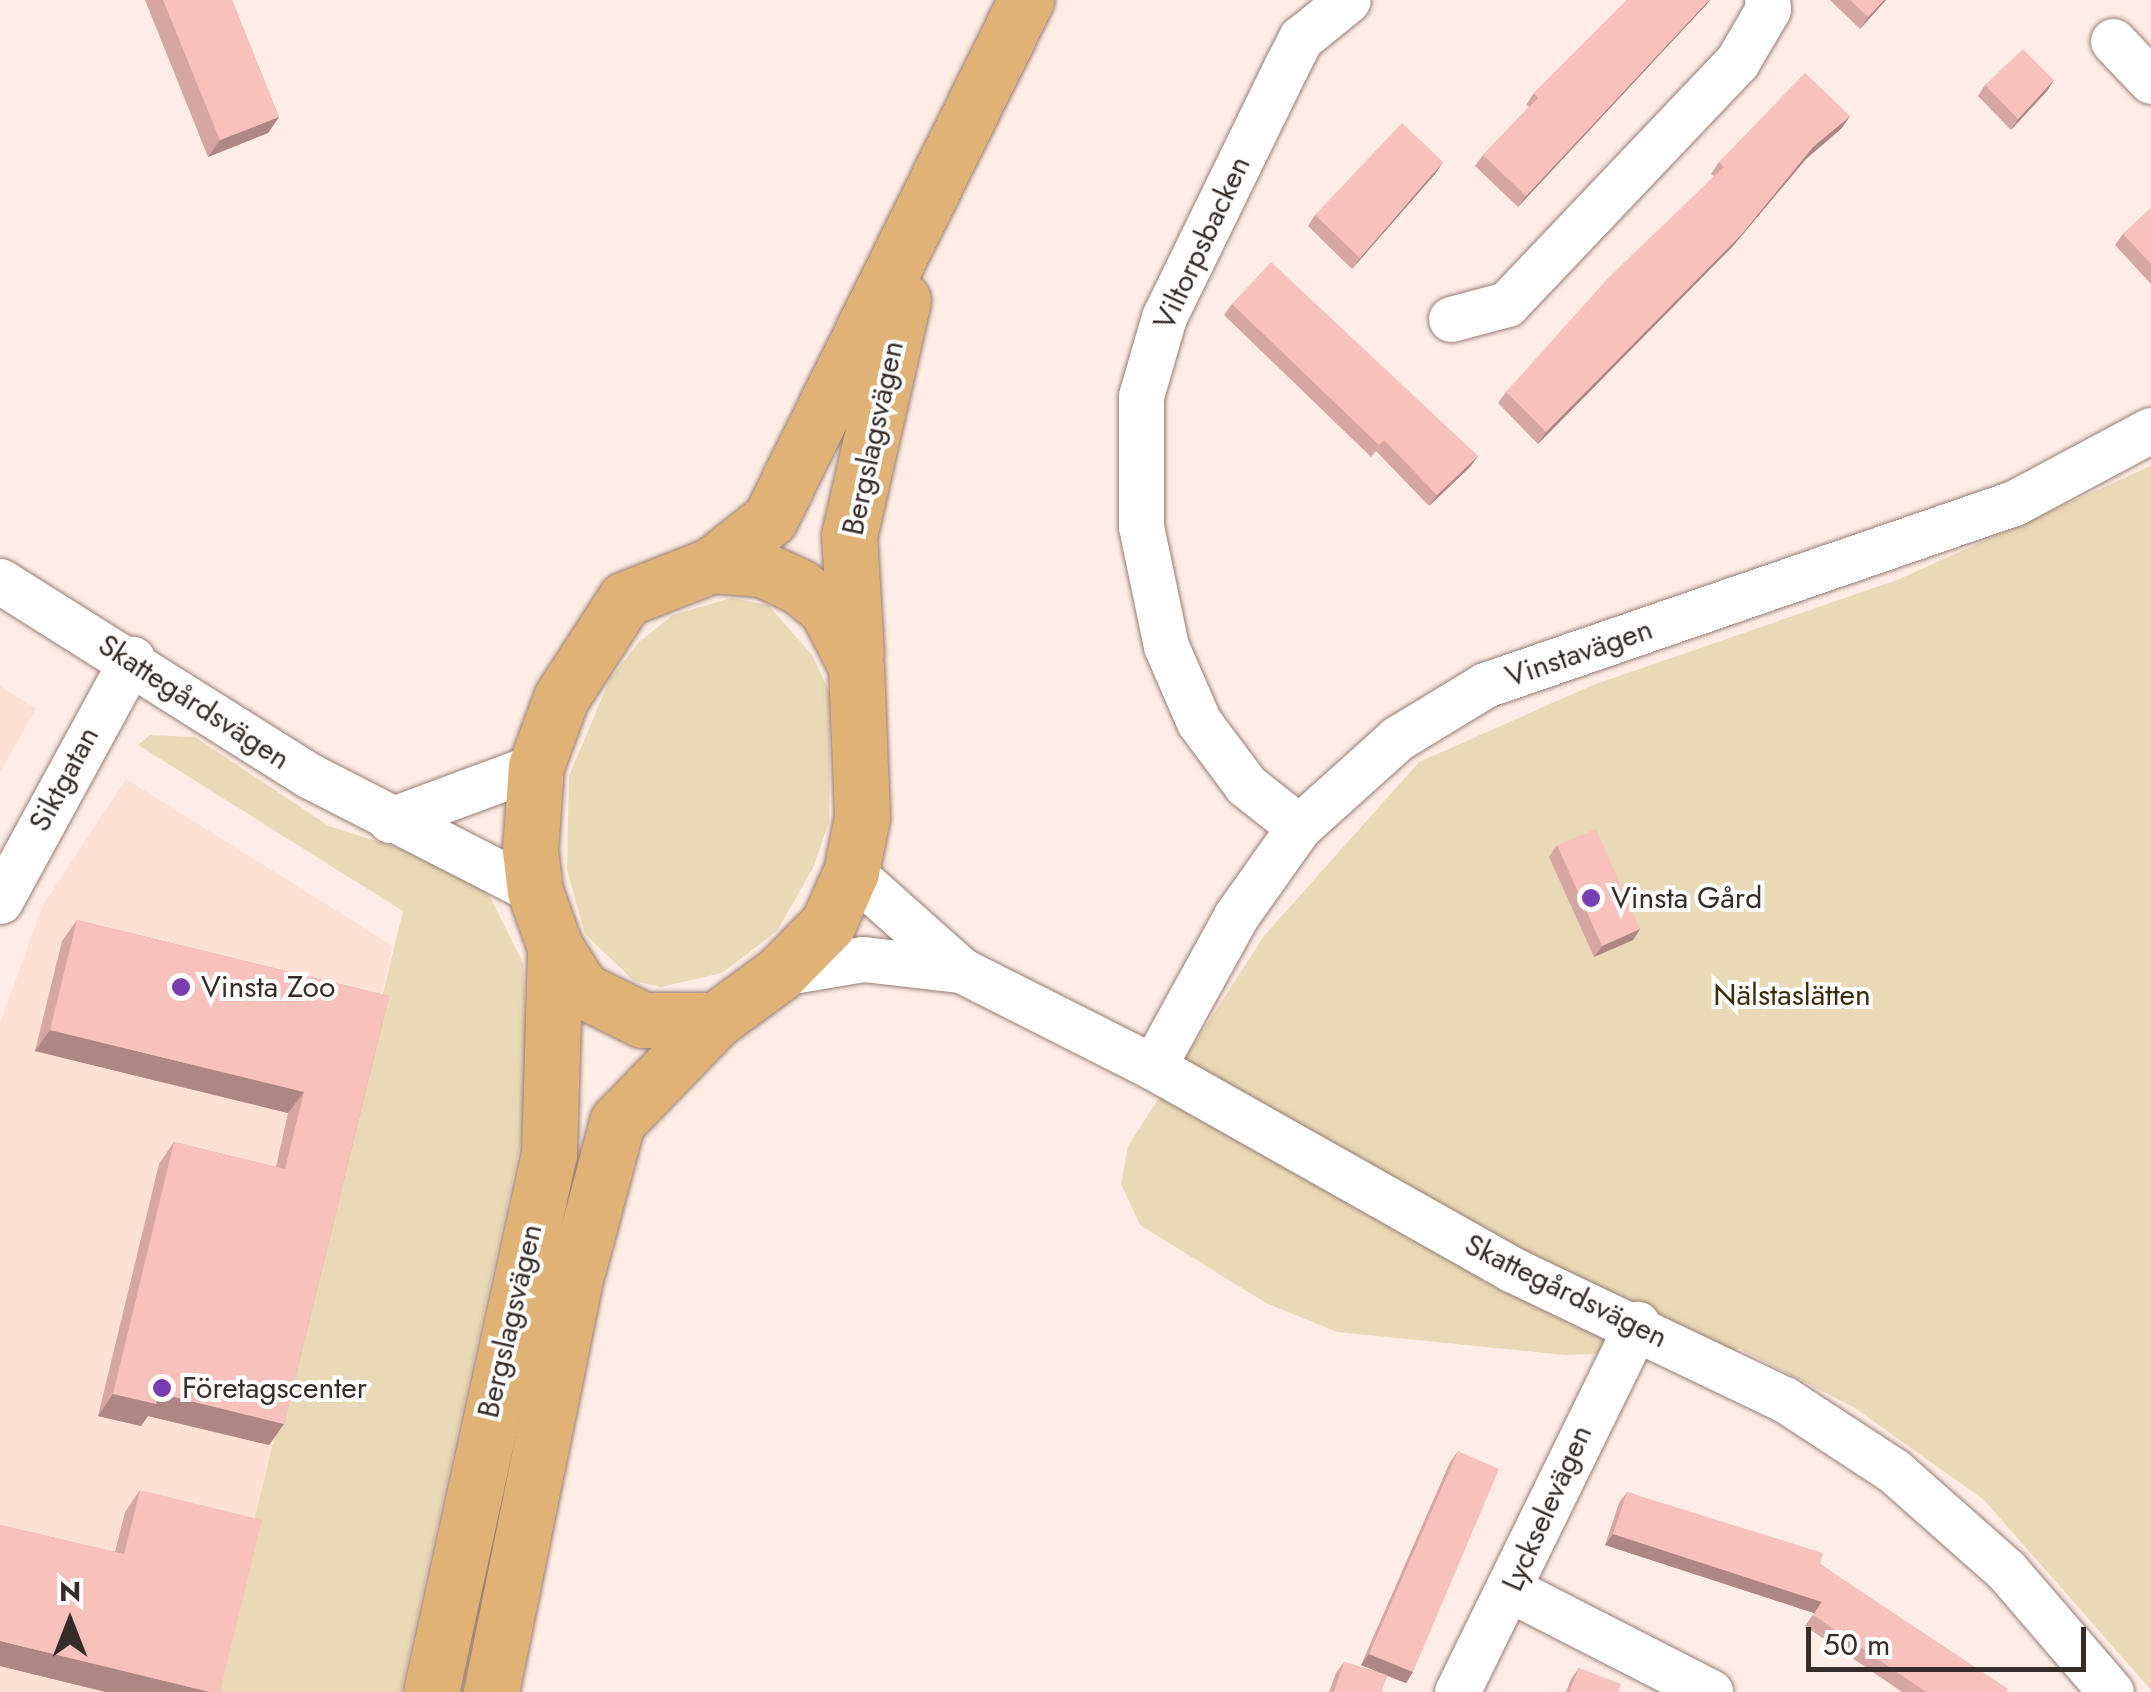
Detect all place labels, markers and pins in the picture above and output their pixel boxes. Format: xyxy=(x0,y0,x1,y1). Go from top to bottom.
place label: Vinsta Gård xyxy=(1611,880,1762,916)
marker: Vinsta Gård xyxy=(1580,887,1602,909)
place label: Vinsta Zoo xyxy=(201,969,335,1005)
marker: Vinsta Zoo xyxy=(170,976,192,998)
place label: Företagscenter xyxy=(182,1370,367,1406)
marker: Företagscenter xyxy=(151,1377,173,1399)

